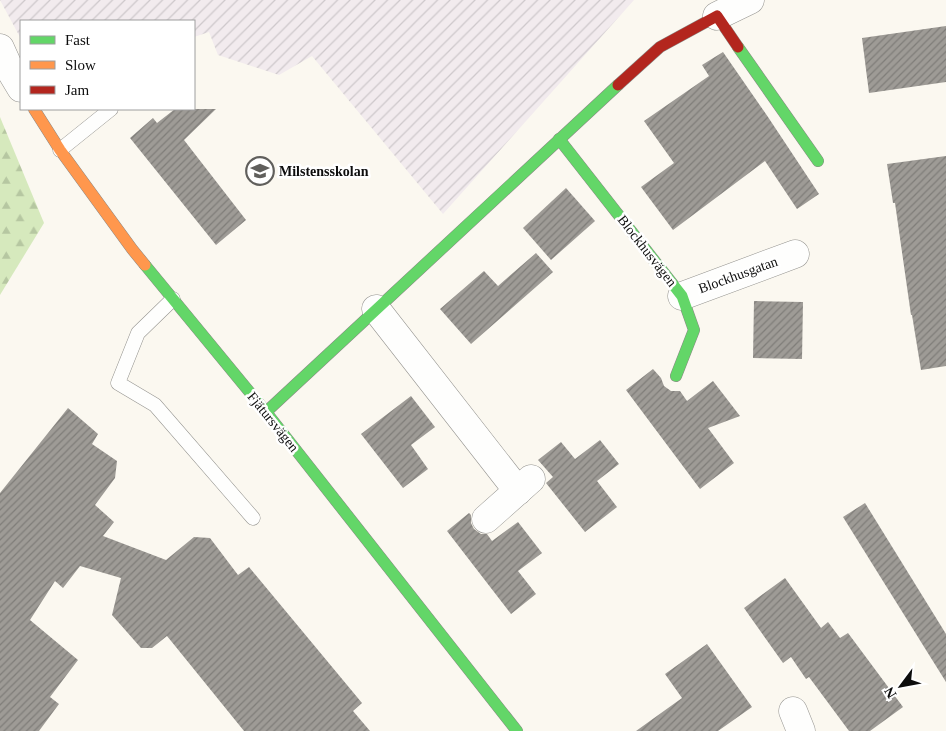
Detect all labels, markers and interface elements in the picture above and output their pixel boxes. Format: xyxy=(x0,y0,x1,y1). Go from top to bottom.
legend xyxy=(20,20,195,110)
text: Fast xyxy=(65,32,91,48)
text: Slow xyxy=(65,57,96,73)
text: Jam xyxy=(65,82,89,98)
school or university icon: Milstensskolan xyxy=(245,156,275,186)
place label: Milstensskolan xyxy=(279,164,369,179)
street label: Blockhusvägen xyxy=(615,212,679,290)
street label: Blockhusgatan xyxy=(696,254,780,296)
street label: Fjätursvägen xyxy=(244,389,302,455)
north arrow xyxy=(876,661,926,711)
text: N xyxy=(881,684,899,701)

